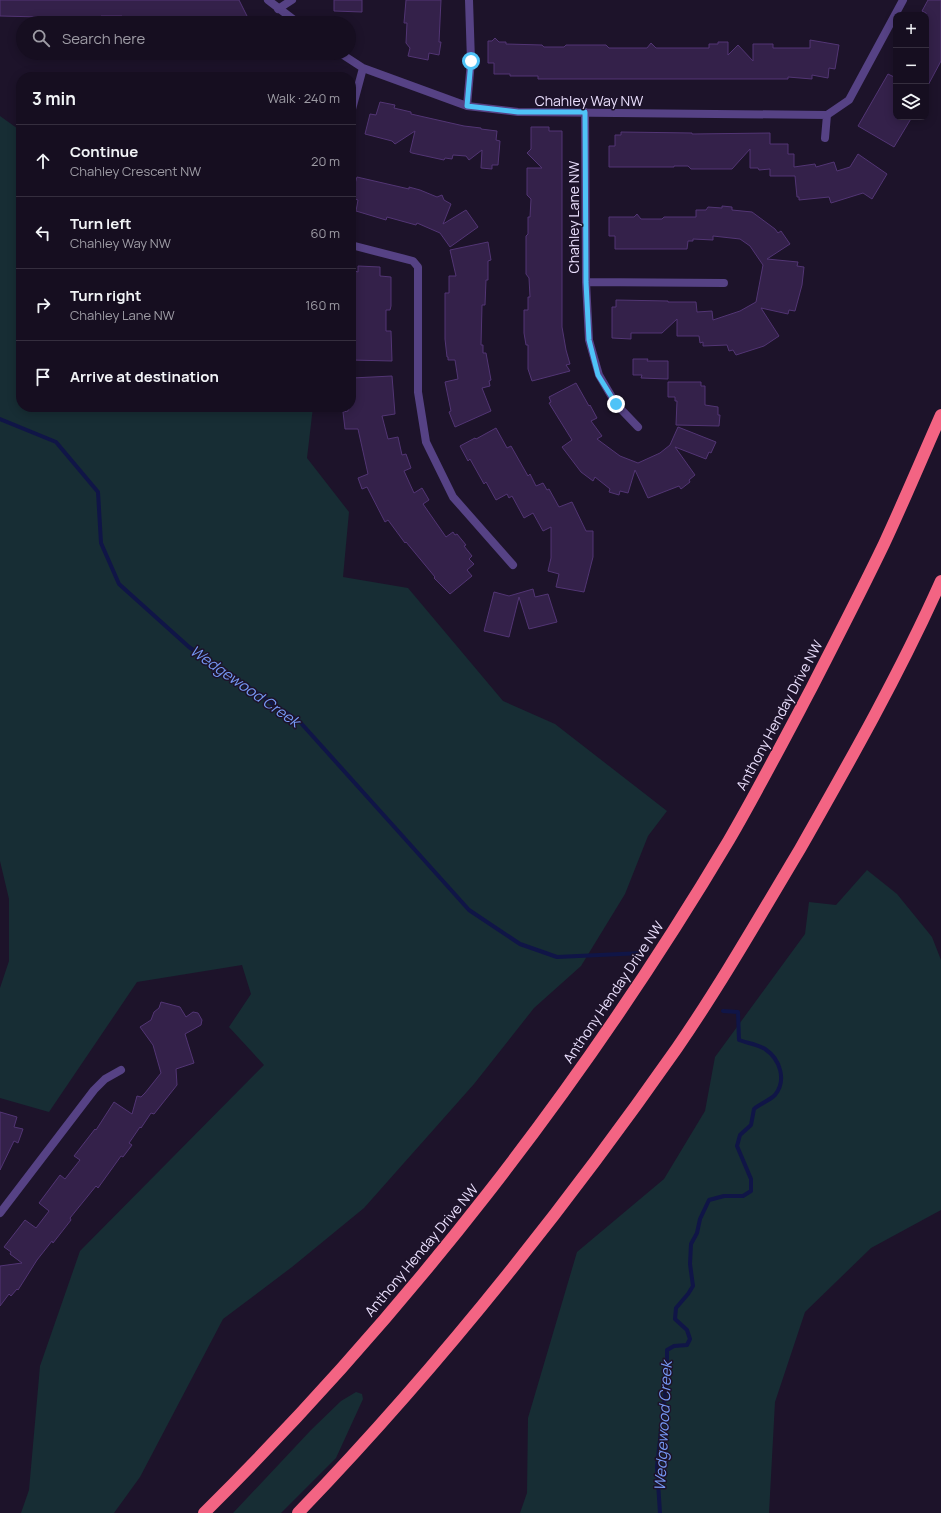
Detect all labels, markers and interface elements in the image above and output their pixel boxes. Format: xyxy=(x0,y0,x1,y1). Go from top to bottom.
map controls xyxy=(893,12,929,120)
button: + xyxy=(893,12,929,48)
search box xyxy=(16,16,356,60)
icon: search xyxy=(30,27,52,49)
text: Search here xyxy=(62,28,145,49)
button: − xyxy=(893,48,929,84)
route start xyxy=(462,52,480,70)
button: layers xyxy=(893,84,929,120)
text: 3 min xyxy=(32,87,76,110)
text: Walk · 240 m xyxy=(267,89,340,107)
street label: Chahley Way NW xyxy=(535,91,643,110)
text: Continue xyxy=(70,141,138,162)
icon: ahead xyxy=(32,150,54,172)
text: 20 m xyxy=(311,152,340,170)
street label: Chahley Lane NW xyxy=(564,161,583,273)
text: Chahley Crescent NW xyxy=(70,162,201,180)
text: Turn left xyxy=(70,213,132,234)
icon: left xyxy=(32,222,54,244)
text: 60 m xyxy=(310,224,340,242)
text: Chahley Way NW xyxy=(70,234,171,252)
text: Turn right xyxy=(70,285,141,306)
icon: right xyxy=(32,294,54,316)
text: 160 m xyxy=(305,296,340,314)
text: Chahley Lane NW xyxy=(70,306,175,324)
icon: arrive xyxy=(32,366,54,388)
text: Arrive at destination xyxy=(70,366,219,387)
route end xyxy=(607,395,625,413)
street label: Anthony Henday Drive NW xyxy=(731,637,827,793)
water label: Wedgewood Creek xyxy=(186,640,306,733)
street label: Anthony Henday Drive NW xyxy=(558,917,668,1067)
street label: Anthony Henday Drive NW xyxy=(360,1180,482,1320)
water label: Wedgewood Creek xyxy=(649,1358,677,1491)

